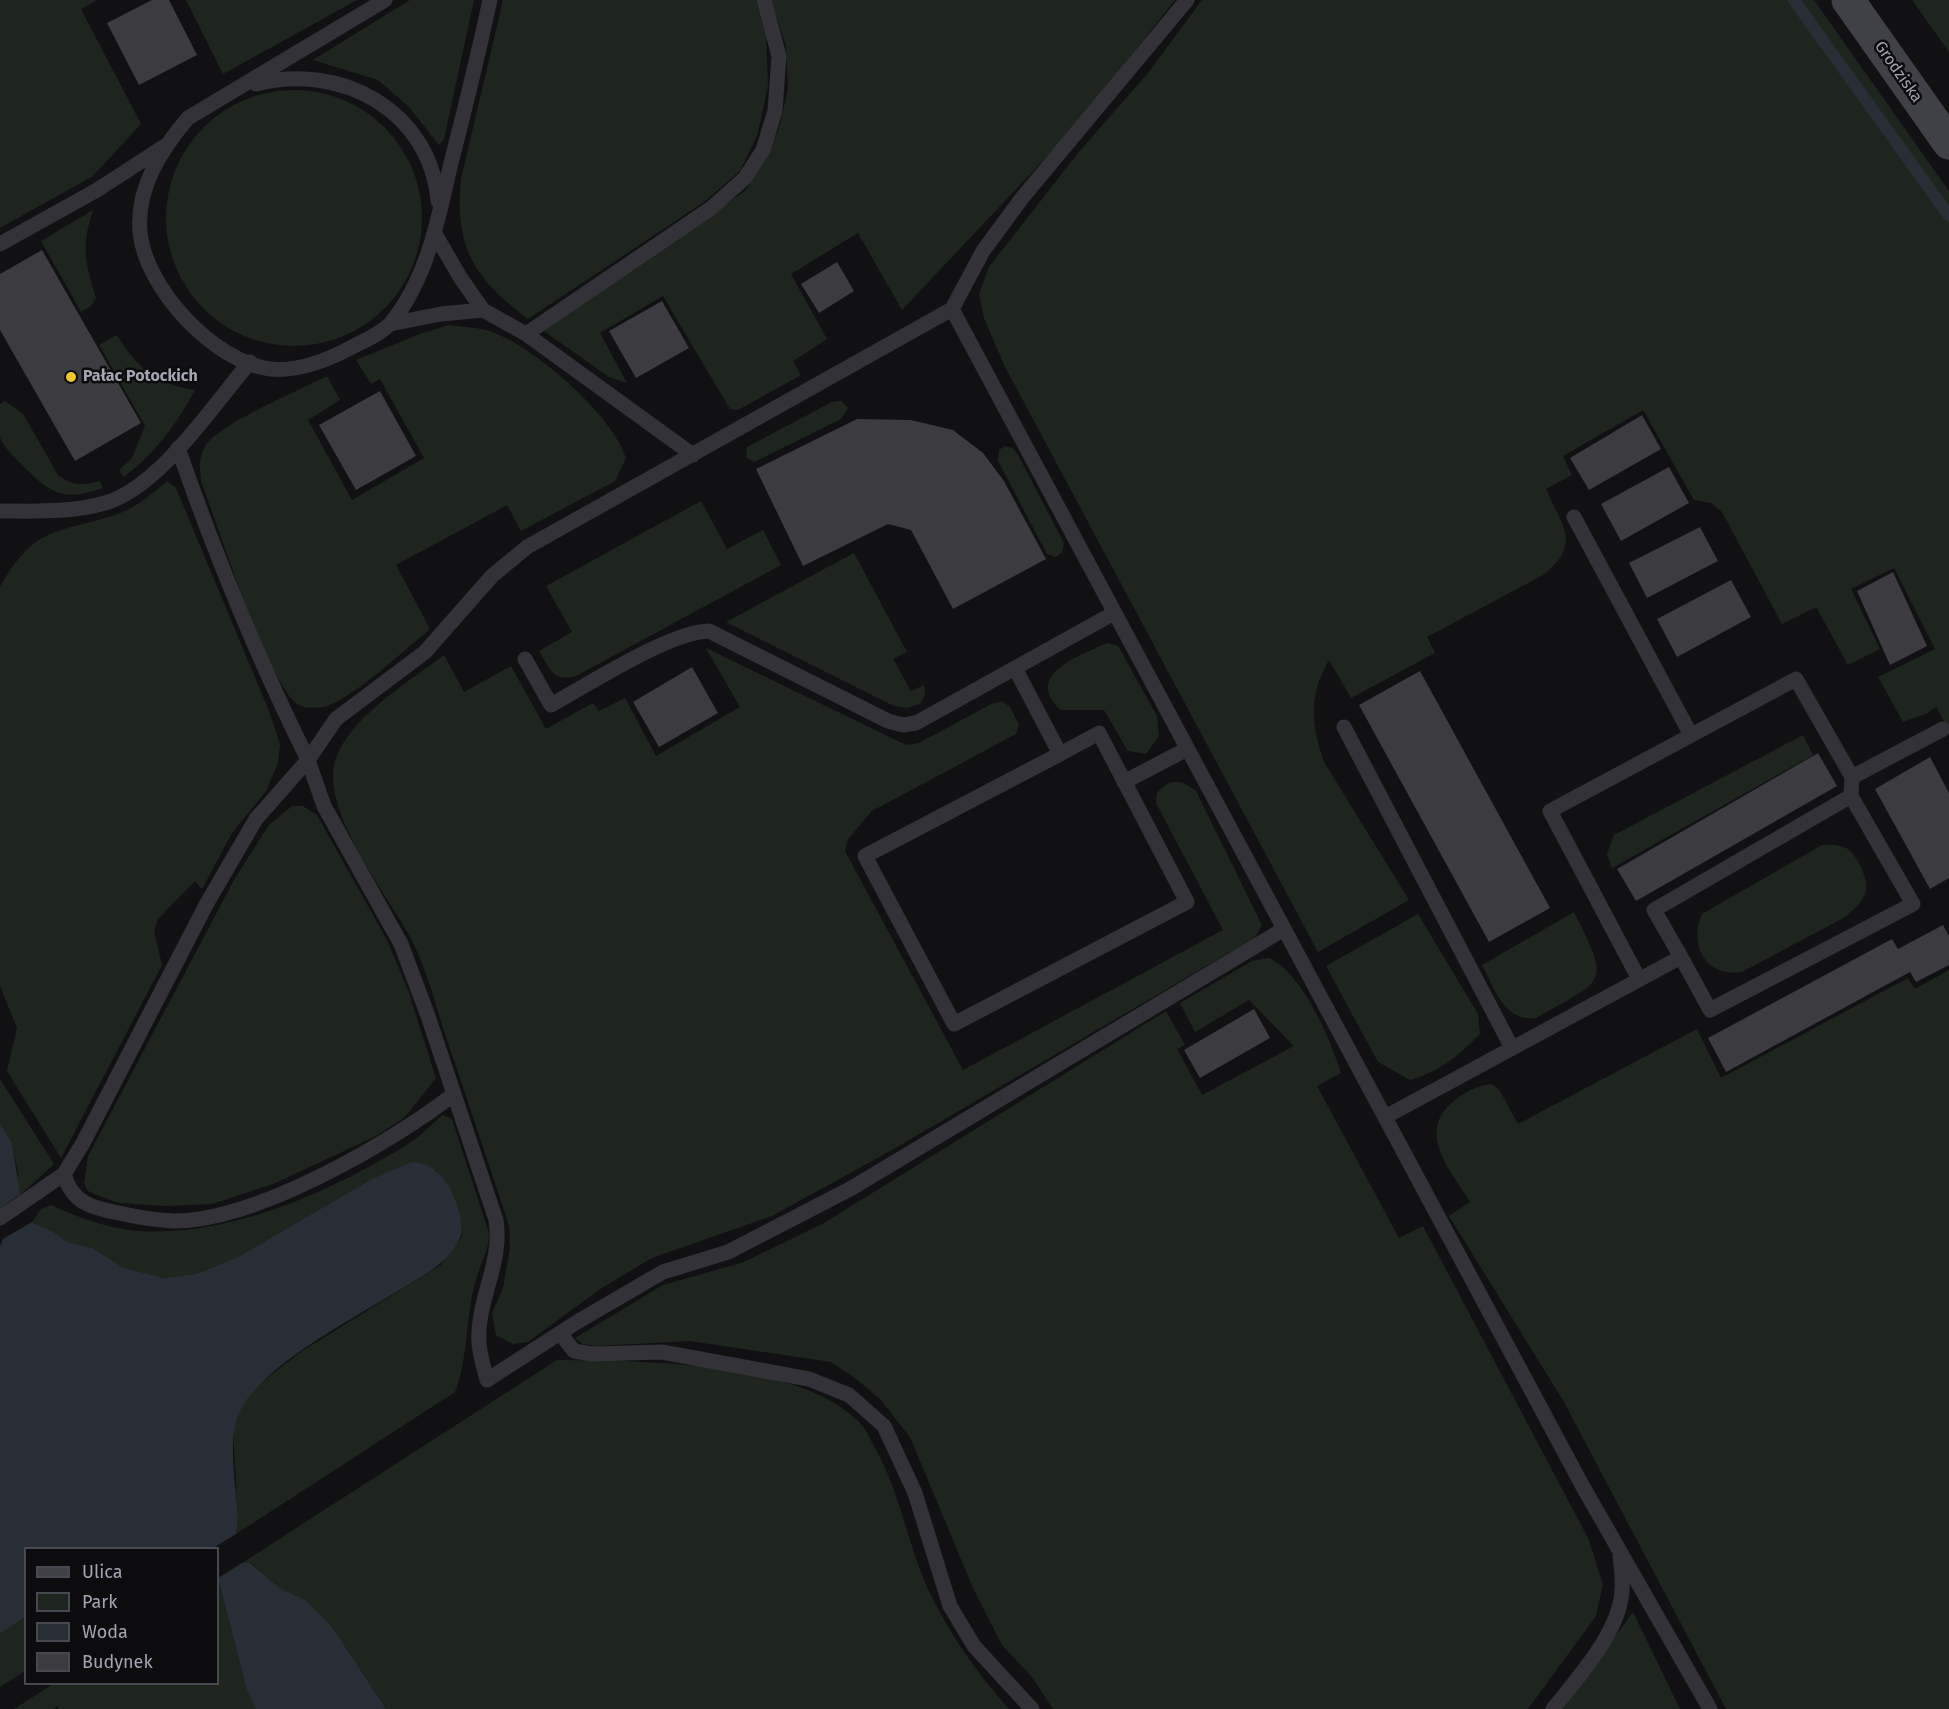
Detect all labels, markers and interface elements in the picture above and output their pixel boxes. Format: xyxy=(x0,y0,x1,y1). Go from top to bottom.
street label: Grodziska xyxy=(1870,38,1926,106)
place label: Pałac Potockich xyxy=(83,367,198,387)
marker: Pałac Potockich xyxy=(64,370,78,384)
legend xyxy=(24,1547,219,1685)
text: Ulica xyxy=(82,1561,122,1583)
text: Park xyxy=(82,1591,117,1613)
text: Woda xyxy=(82,1621,128,1643)
text: Budynek xyxy=(82,1651,153,1673)

